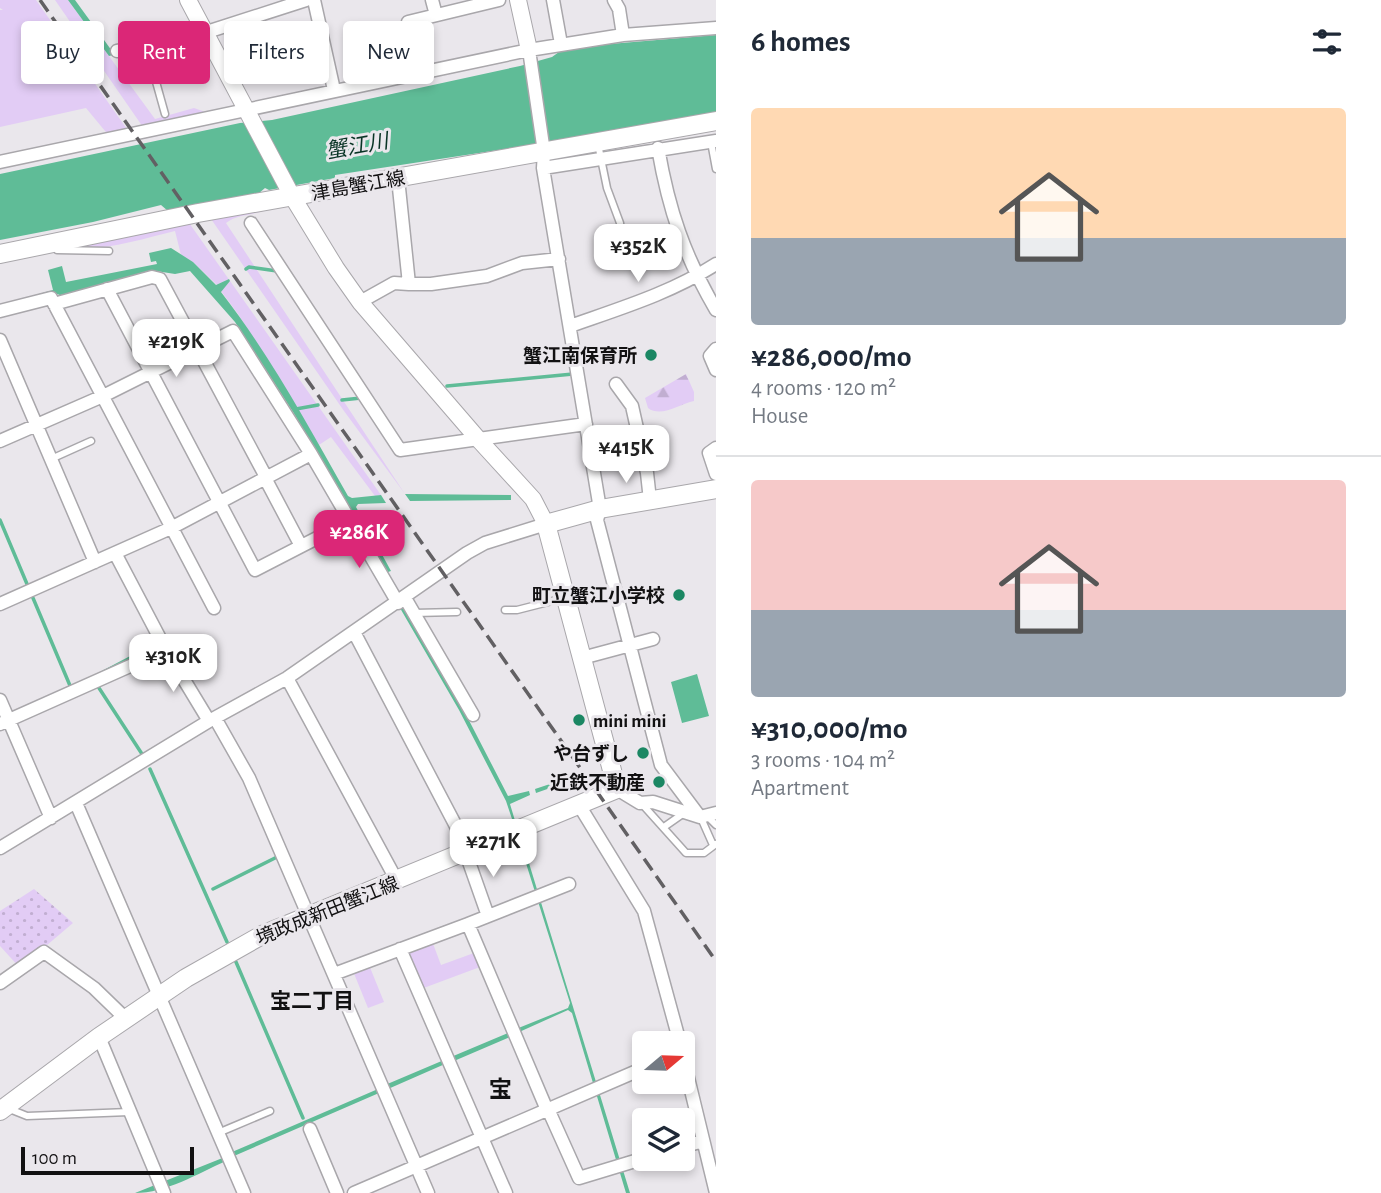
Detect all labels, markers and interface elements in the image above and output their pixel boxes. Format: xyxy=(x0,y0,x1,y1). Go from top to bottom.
chip: Buy xyxy=(21,21,104,84)
chip: Rent xyxy=(118,21,210,84)
chip: Filters xyxy=(224,21,329,84)
chip: New xyxy=(343,21,434,84)
icon: filters xyxy=(1308,23,1346,61)
text: 6 homes xyxy=(751,27,851,57)
water label: 蟹江川 xyxy=(324,129,392,162)
icon: home xyxy=(986,154,1112,280)
street label: 津島蟹江線 xyxy=(310,168,407,204)
pin: ¥352K xyxy=(589,224,687,284)
text: ¥352K xyxy=(610,235,666,258)
pin: ¥219K xyxy=(127,320,225,379)
text: ¥219K xyxy=(148,330,204,353)
text: ¥286,000/mo xyxy=(751,342,912,372)
place label: 蟹江南保育所 xyxy=(523,345,637,366)
marker: 蟹江南保育所 xyxy=(643,347,659,363)
text: 4 rooms · 120 m² xyxy=(751,377,896,400)
text: House xyxy=(751,405,808,428)
pin: ¥415K xyxy=(577,426,675,485)
text: ¥415K xyxy=(598,436,654,459)
pin: ¥286K xyxy=(310,510,408,570)
text: ¥286K xyxy=(330,521,388,544)
icon: home xyxy=(986,526,1112,652)
place label: 町立蟹江小学校 xyxy=(532,585,665,606)
marker: 町立蟹江小学校 xyxy=(671,587,687,603)
pin: ¥310K xyxy=(124,634,222,694)
text: ¥310K xyxy=(145,645,201,668)
marker: mini mini xyxy=(571,712,587,728)
place label: mini mini xyxy=(593,712,666,731)
text: ¥310,000/mo xyxy=(751,714,907,744)
place label: や台ずし xyxy=(553,743,629,764)
marker: や台ずし xyxy=(635,745,651,761)
text: 3 rooms · 104 m² xyxy=(751,749,895,772)
place label: 近鉄不動産 xyxy=(550,772,645,793)
marker: 近鉄不動産 xyxy=(651,774,667,790)
text: Apartment xyxy=(751,777,849,800)
pin: ¥271K xyxy=(444,820,542,879)
text: ¥271K xyxy=(466,830,520,853)
street label: 境政成新田蟹江線 xyxy=(253,872,402,949)
district label: 宝二丁目 xyxy=(270,990,354,1012)
north arrow xyxy=(632,1031,695,1094)
map controls xyxy=(632,1031,695,1171)
district label: 宝 xyxy=(489,1077,512,1102)
button: layers xyxy=(632,1108,695,1171)
scale bar xyxy=(21,1144,194,1176)
text: 100 m xyxy=(32,1149,77,1168)

